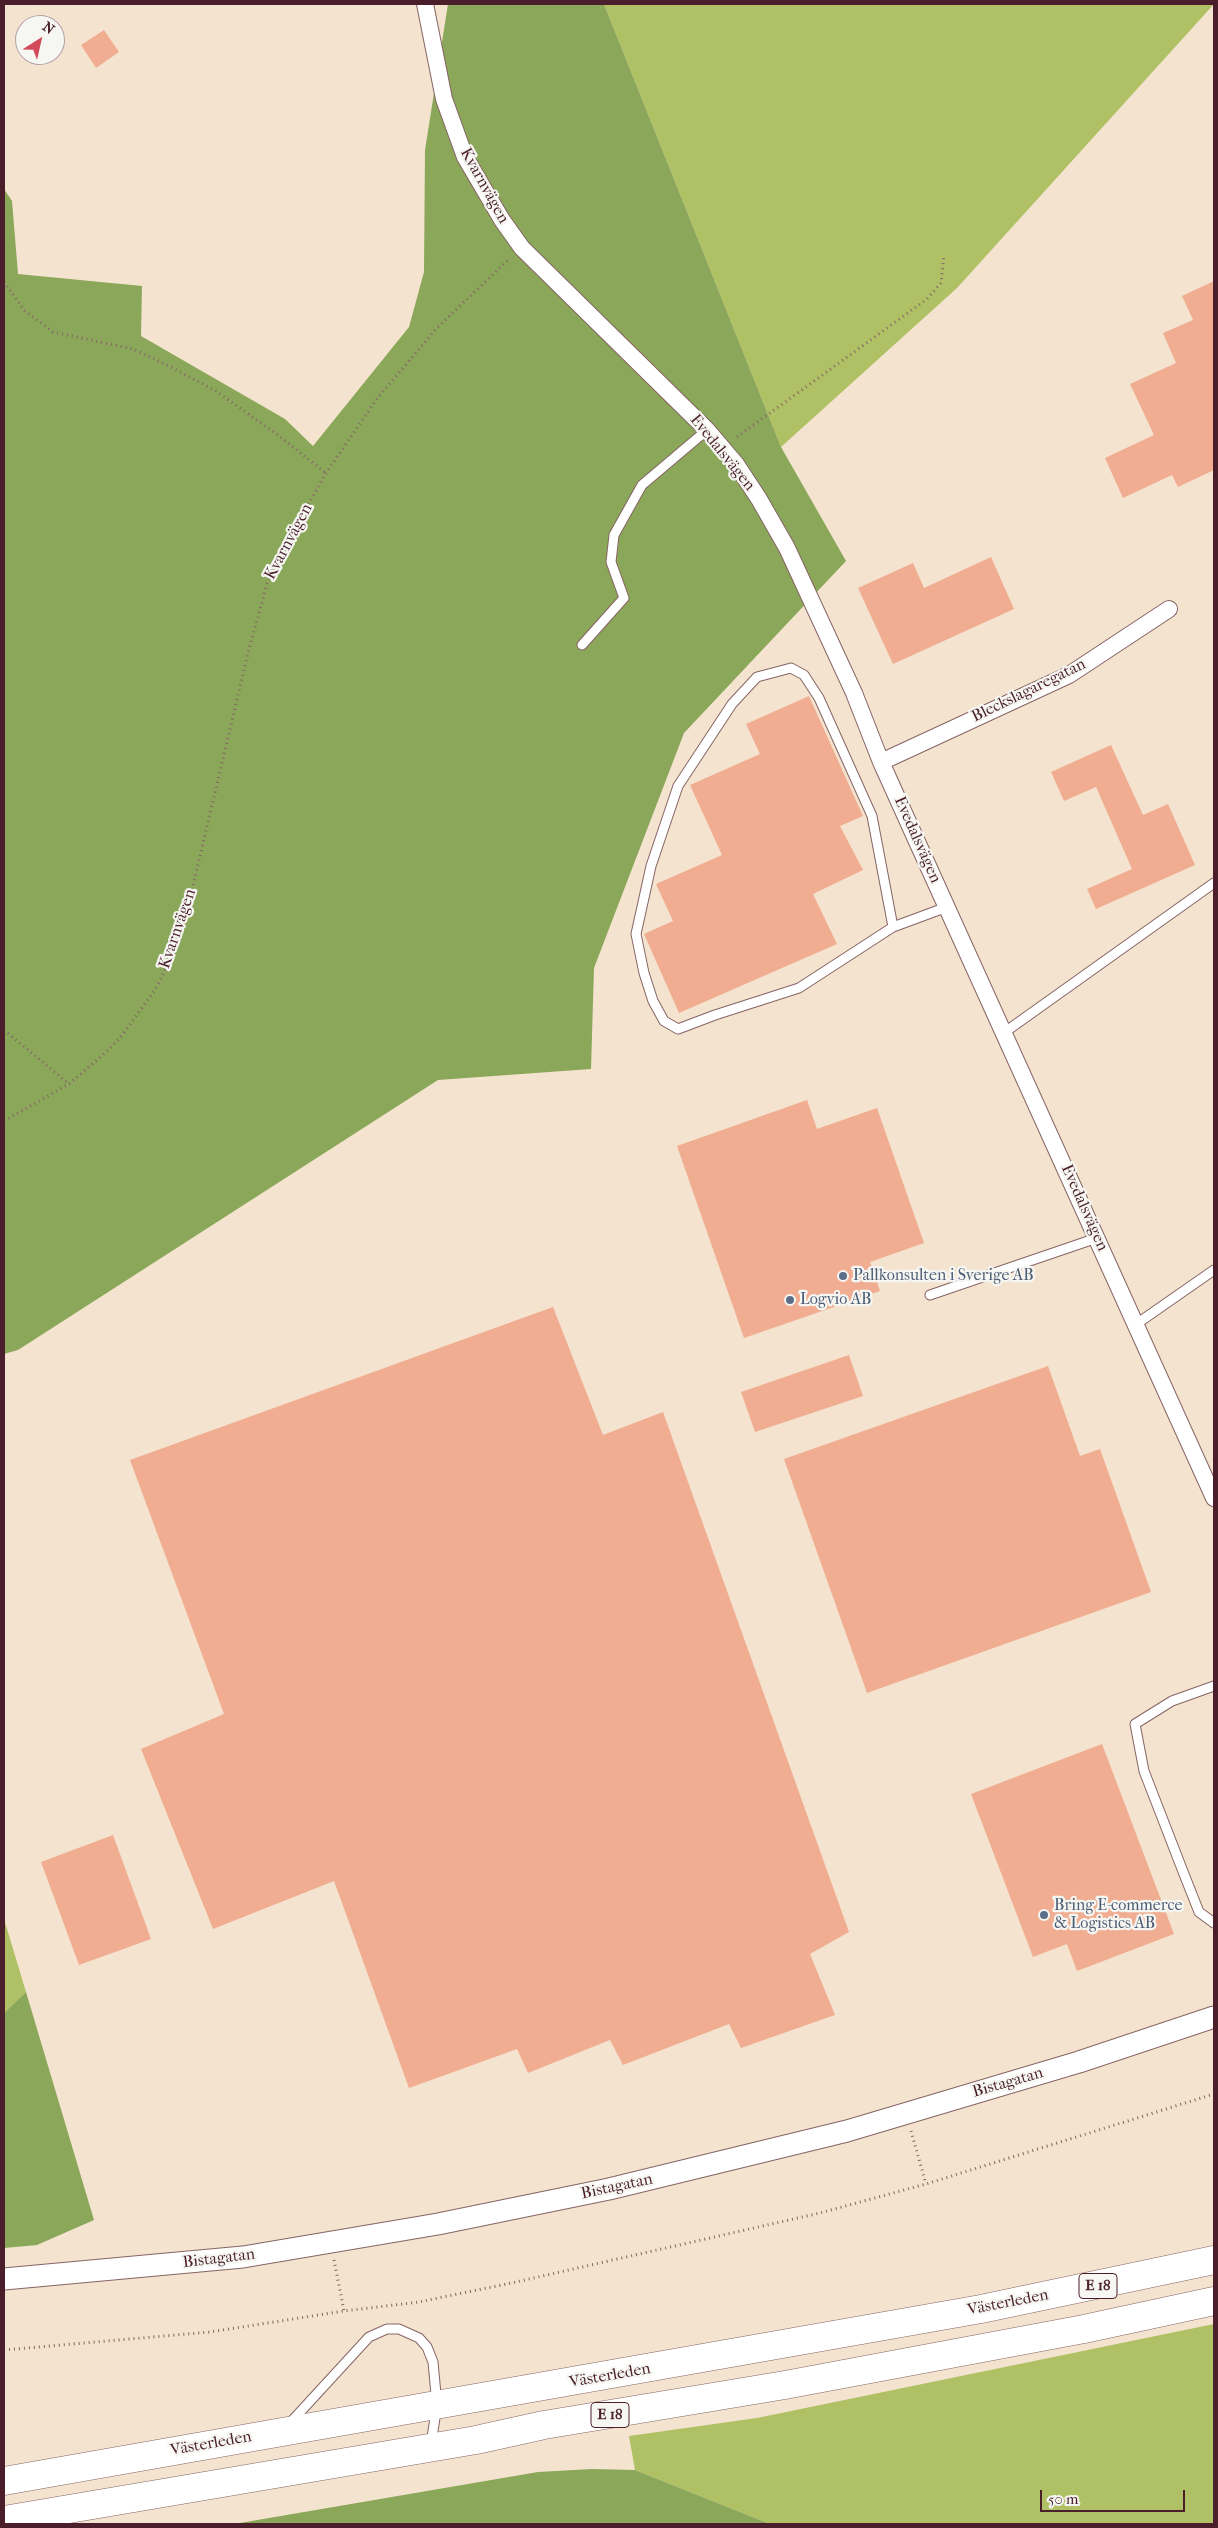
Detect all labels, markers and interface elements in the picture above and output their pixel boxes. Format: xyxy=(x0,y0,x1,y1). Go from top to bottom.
north arrow xyxy=(15,15,65,65)
text: N xyxy=(39,18,58,38)
street label: Kvarnvägen xyxy=(455,145,513,227)
street label: Evedalsvägen xyxy=(685,411,759,495)
street label: Kvarnvägen xyxy=(261,501,317,583)
street label: Bleckslagaregatan xyxy=(969,655,1089,727)
street label: Evedalsvägen xyxy=(889,794,945,886)
street label: Kvarnvägen xyxy=(155,887,201,971)
street label: Evedalsvägen xyxy=(1056,1162,1112,1254)
place label: Pallkonsulten i Sverige AB xyxy=(853,1266,1034,1286)
marker: Pallkonsulten i Sverige AB xyxy=(837,1270,849,1282)
place label: Logvio AB xyxy=(800,1290,872,1310)
marker: Logvio AB xyxy=(784,1294,796,1306)
place label: Bring E-commerce & Logistics AB xyxy=(1054,1896,1182,1934)
marker: Bring E-commerce & Logistics AB xyxy=(1038,1909,1050,1921)
street label: Bistagatan xyxy=(971,2064,1045,2102)
street label: Bistagatan xyxy=(580,2170,654,2204)
street label: Bistagatan xyxy=(182,2245,256,2273)
road number: E 18 xyxy=(1079,2274,1117,2298)
street label: Västerleden xyxy=(966,2286,1050,2320)
street label: Västerleden xyxy=(568,2359,652,2393)
road number: E 18 xyxy=(591,2402,629,2428)
street label: Västerleden xyxy=(169,2427,253,2461)
scale bar xyxy=(1043,2480,1188,2512)
text: 50 m xyxy=(1048,2490,1078,2508)

